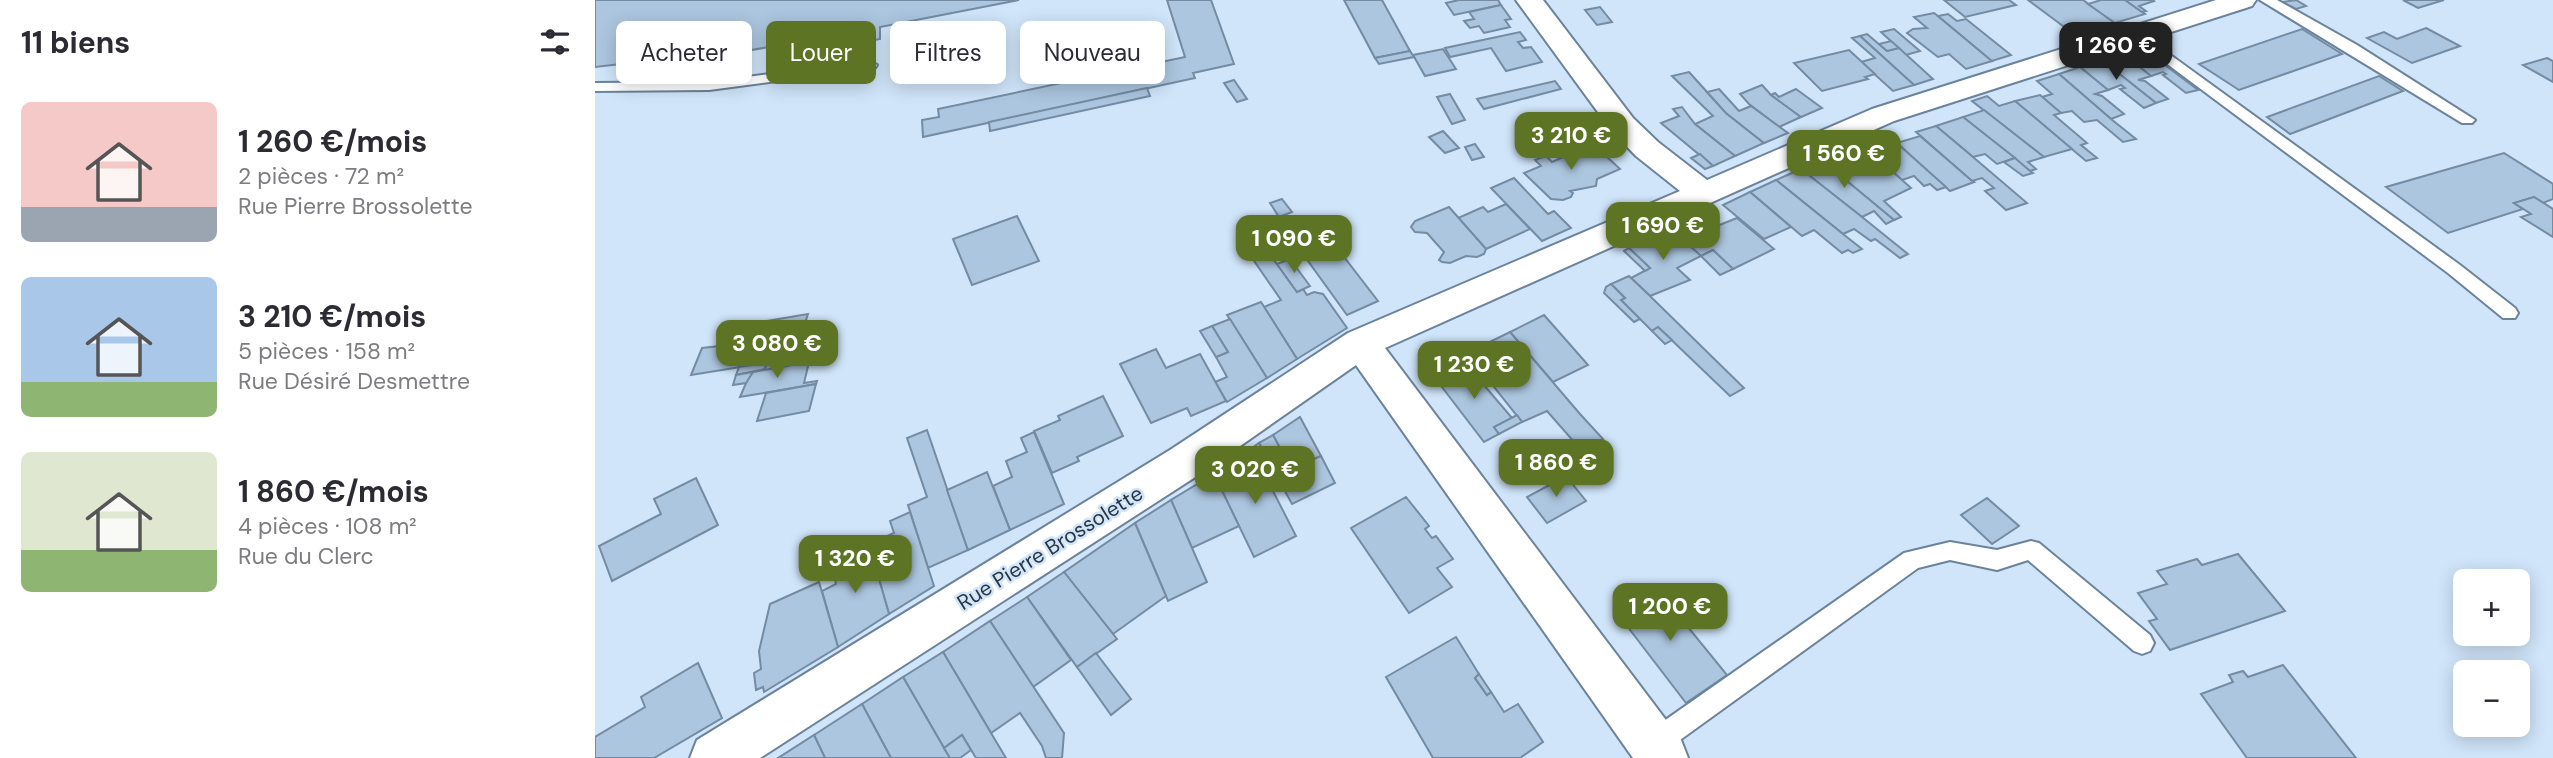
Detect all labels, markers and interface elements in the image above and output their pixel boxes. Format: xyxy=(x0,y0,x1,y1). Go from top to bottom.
chip: Acheter xyxy=(616,21,752,84)
chip: Louer xyxy=(766,21,876,84)
chip: Filtres xyxy=(890,21,1006,84)
chip: Nouveau xyxy=(1020,21,1165,84)
pin: 1 260 € xyxy=(2051,22,2181,82)
text: 11 biens xyxy=(21,23,130,62)
icon: filters xyxy=(536,23,574,61)
text: 1 260 € xyxy=(2075,30,2157,60)
pin: 3 210 € xyxy=(1506,113,1636,172)
text: 3 210 € xyxy=(1531,120,1611,150)
text: 1 260 €/mois xyxy=(238,122,427,161)
icon: home xyxy=(77,130,161,214)
pin: 1 560 € xyxy=(1779,130,1909,190)
text: 1 560 € xyxy=(1803,138,1885,168)
text: 2 pièces · 72 m² xyxy=(238,161,404,191)
text: Rue Pierre Brossolette xyxy=(238,191,473,221)
pin: 1 690 € xyxy=(1598,202,1728,262)
text: 1 690 € xyxy=(1622,210,1704,240)
pin: 1 090 € xyxy=(1229,216,1359,275)
text: 1 090 € xyxy=(1252,223,1336,253)
text: 3 210 €/mois xyxy=(238,297,426,336)
icon: home xyxy=(77,305,161,389)
pin: 3 080 € xyxy=(712,320,842,380)
text: 3 080 € xyxy=(732,328,822,358)
text: 5 pièces · 158 m² xyxy=(238,336,415,366)
pin: 1 230 € xyxy=(1409,342,1539,401)
text: 1 230 € xyxy=(1434,349,1514,379)
text: Rue Désiré Desmettre xyxy=(238,366,470,396)
pin: 1 860 € xyxy=(1491,440,1621,499)
pin: 3 020 € xyxy=(1190,447,1320,506)
text: 1 860 € xyxy=(1515,447,1597,477)
text: 3 020 € xyxy=(1211,454,1299,484)
text: 1 860 €/mois xyxy=(238,472,429,511)
street label: Rue Pierre Brossolette xyxy=(952,479,1148,617)
icon: home xyxy=(77,480,161,564)
text: 4 pièces · 108 m² xyxy=(238,511,417,541)
pin: 1 320 € xyxy=(790,536,920,595)
text: Rue du Clerc xyxy=(238,541,374,571)
text: 1 320 € xyxy=(815,543,895,573)
map controls xyxy=(2453,569,2530,737)
button: + xyxy=(2453,569,2530,646)
pin: 1 200 € xyxy=(1605,584,1735,643)
text: 1 200 € xyxy=(1629,591,1711,621)
button: − xyxy=(2453,660,2530,737)

